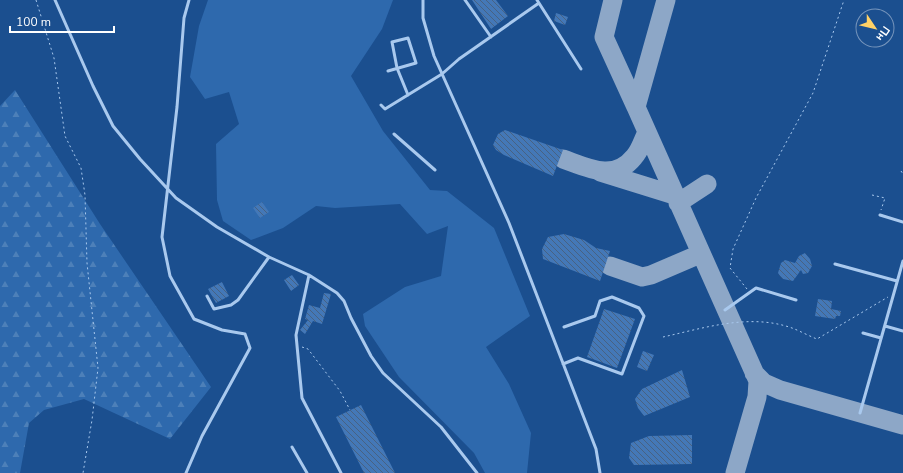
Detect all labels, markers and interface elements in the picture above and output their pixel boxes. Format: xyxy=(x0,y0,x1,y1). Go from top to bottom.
scale bar xyxy=(10,8,114,34)
north arrow xyxy=(855,8,895,48)
text: 100 m xyxy=(16,14,51,30)
text: Пн xyxy=(872,23,893,44)

